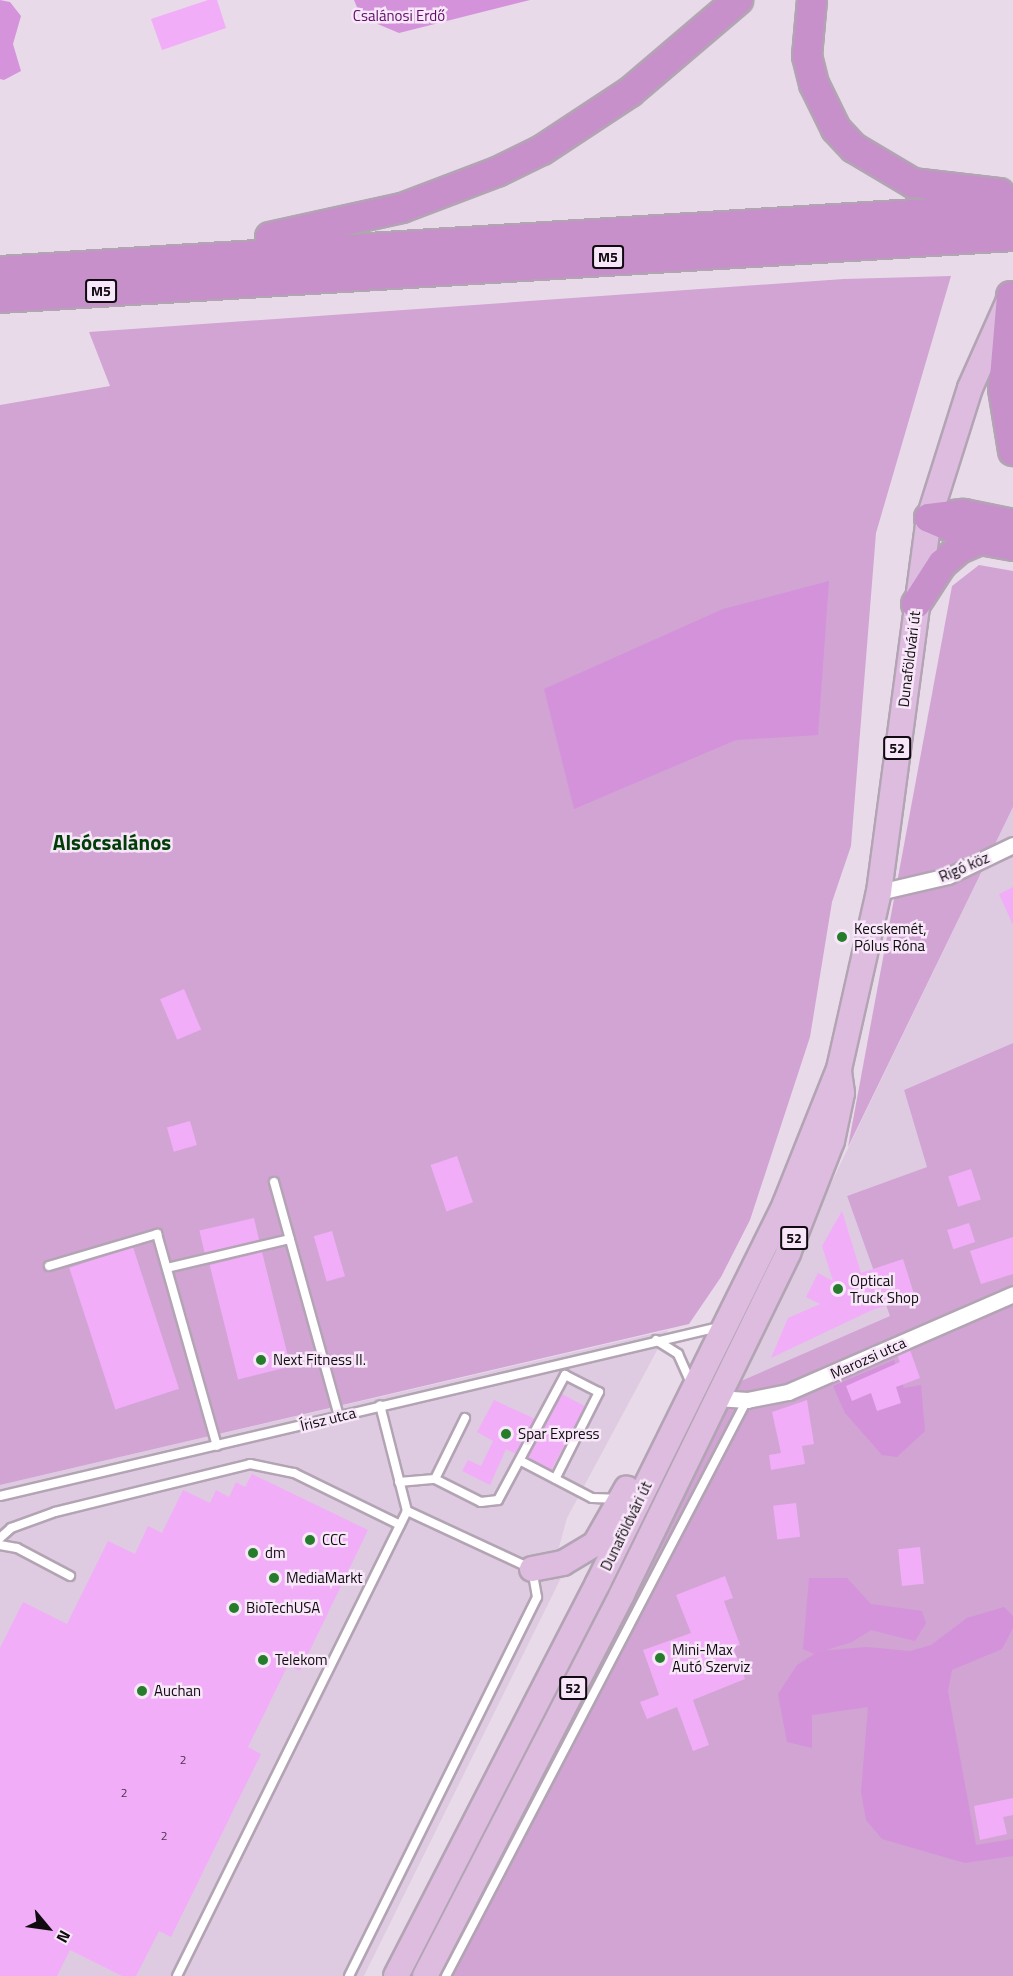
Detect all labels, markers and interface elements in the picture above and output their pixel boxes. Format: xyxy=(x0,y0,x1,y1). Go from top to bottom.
park label: Csalánosi Erdő xyxy=(353,7,445,25)
road number: M5 xyxy=(592,246,624,268)
road number: M5 xyxy=(84,280,118,302)
street label: Dunaföldvári út xyxy=(894,610,924,708)
road number: 52 xyxy=(882,737,912,759)
district label: Alsócsalános xyxy=(53,829,171,855)
street label: Rigó köz xyxy=(936,848,992,886)
place label: Kecskemét, Pólus Róna xyxy=(854,919,927,954)
marker: Kecskemét, Pólus Róna xyxy=(835,930,849,944)
road number: 52 xyxy=(779,1227,809,1249)
place label: Optical Truck Shop xyxy=(850,1271,919,1306)
marker: Optical Truck Shop xyxy=(831,1282,845,1296)
street label: Marozsi utca xyxy=(827,1333,909,1383)
place label: Next Fitness II. xyxy=(273,1351,366,1369)
marker: Next Fitness II. xyxy=(254,1353,268,1367)
street label: Írisz utca xyxy=(298,1403,358,1435)
place label: Spar Express xyxy=(518,1425,600,1443)
marker: Spar Express xyxy=(499,1427,513,1441)
street label: Dunaföldvári út xyxy=(597,1478,655,1574)
place label: CCC xyxy=(322,1531,346,1549)
marker: CCC xyxy=(303,1533,317,1547)
place label: dm xyxy=(265,1544,285,1562)
marker: dm xyxy=(246,1546,260,1560)
place label: MediaMarkt xyxy=(286,1569,363,1587)
marker: MediaMarkt xyxy=(267,1571,281,1585)
place label: BioTechUSA xyxy=(246,1599,320,1617)
marker: BioTechUSA xyxy=(227,1601,241,1615)
place label: Mini-Max Autó Szerviz xyxy=(672,1640,750,1675)
place label: Telekom xyxy=(275,1651,328,1669)
marker: Mini-Max Autó Szerviz xyxy=(653,1651,667,1665)
marker: Telekom xyxy=(256,1653,270,1667)
road number: 52 xyxy=(558,1677,588,1699)
place label: Auchan xyxy=(154,1682,201,1700)
marker: Auchan xyxy=(135,1684,149,1698)
house number: 2 xyxy=(180,1753,186,1767)
house number: 2 xyxy=(121,1786,127,1800)
house number: 2 xyxy=(161,1829,167,1843)
north arrow xyxy=(18,1898,78,1958)
text: N xyxy=(51,1926,77,1947)

